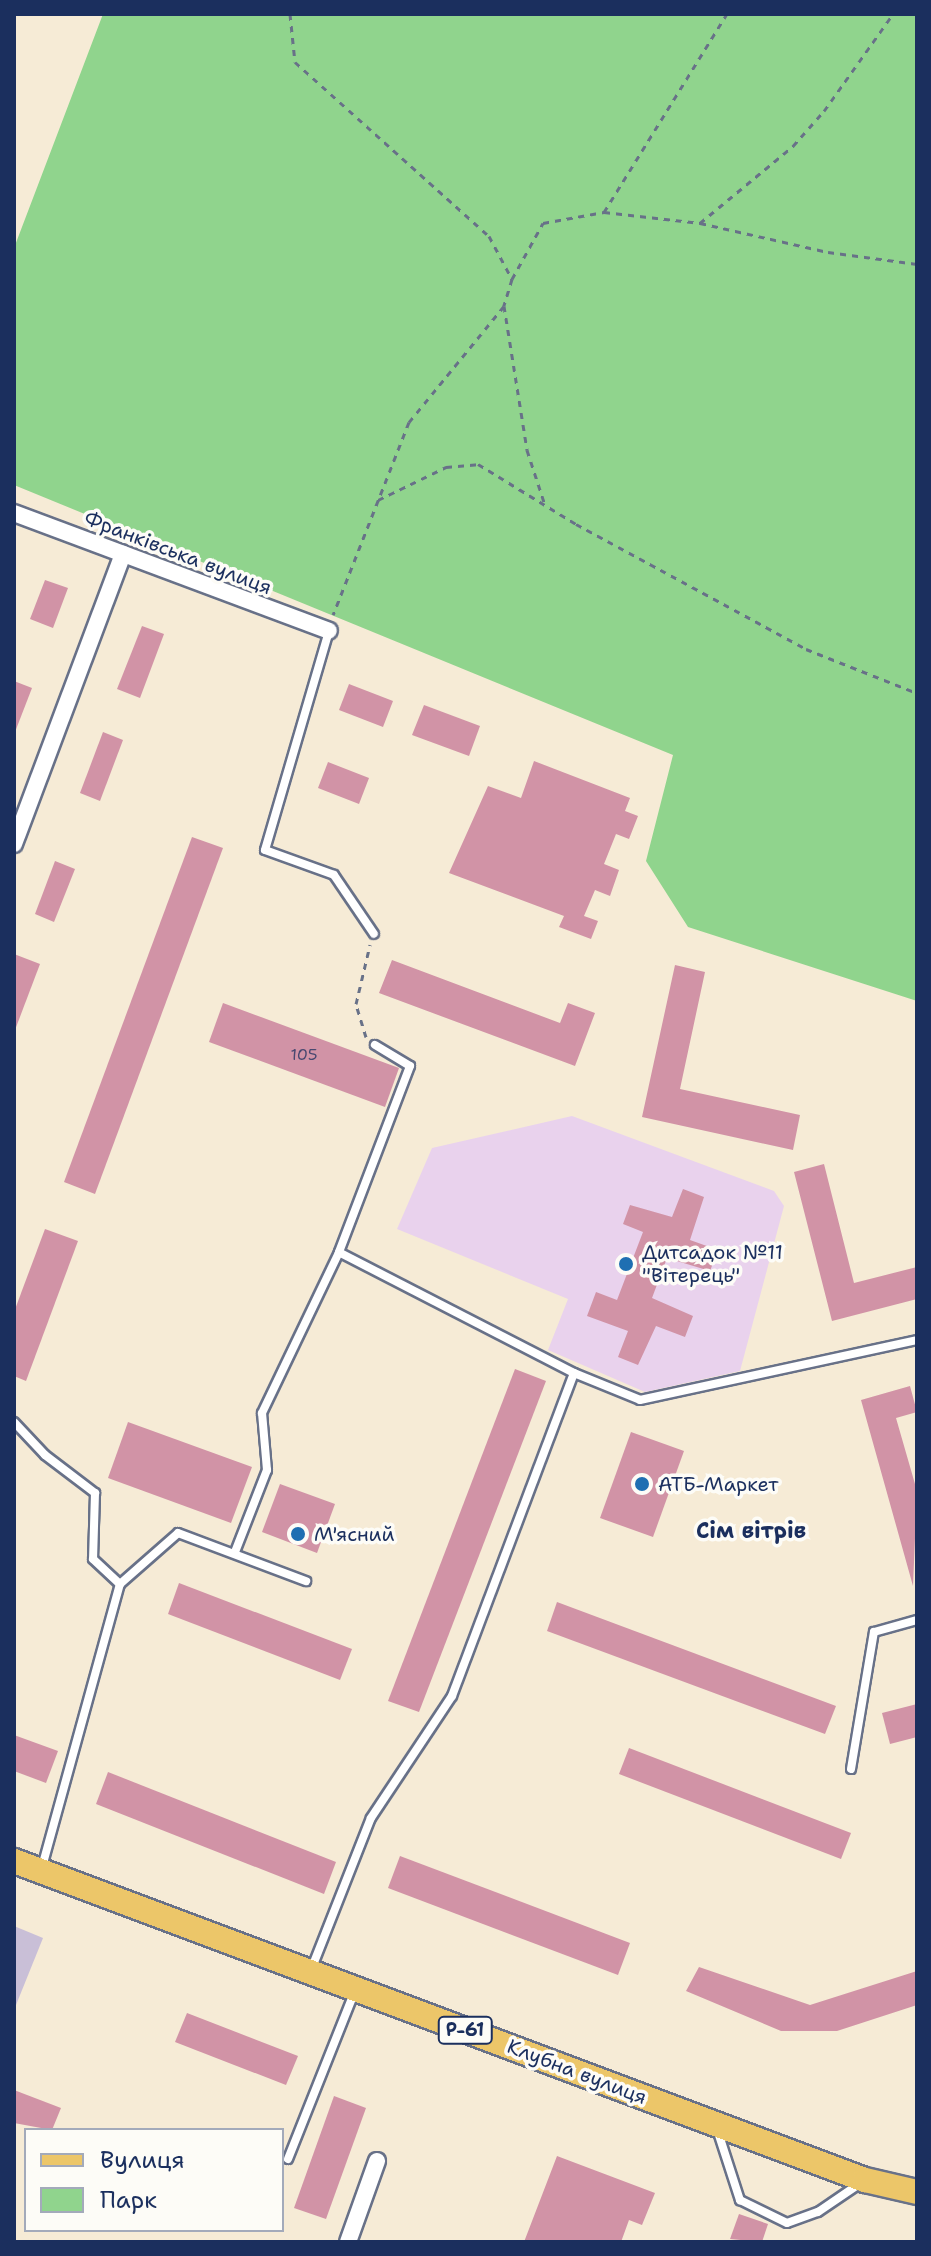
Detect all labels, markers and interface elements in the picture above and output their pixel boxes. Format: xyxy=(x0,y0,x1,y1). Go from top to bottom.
street label: Франківська вулиця xyxy=(81,506,275,600)
house number: 105 xyxy=(290,1045,318,1065)
place label: Дитсадок №11 "Вітерець" xyxy=(642,1240,783,1287)
marker: Дитсадок №11 "Вітерець" xyxy=(617,1255,635,1273)
place label: АТБ-Маркет xyxy=(658,1472,778,1496)
marker: АТБ-Маркет xyxy=(633,1475,651,1493)
district label: Сім вітрів xyxy=(696,1518,806,1544)
place label: М'ясний xyxy=(314,1522,395,1546)
marker: М'ясний xyxy=(289,1525,307,1543)
road number: Р-61 xyxy=(437,2016,493,2044)
street label: Клубна вулиця xyxy=(504,2034,650,2110)
legend xyxy=(24,2128,284,2232)
text: Вулиця xyxy=(100,2144,185,2176)
text: Парк xyxy=(100,2184,157,2216)

